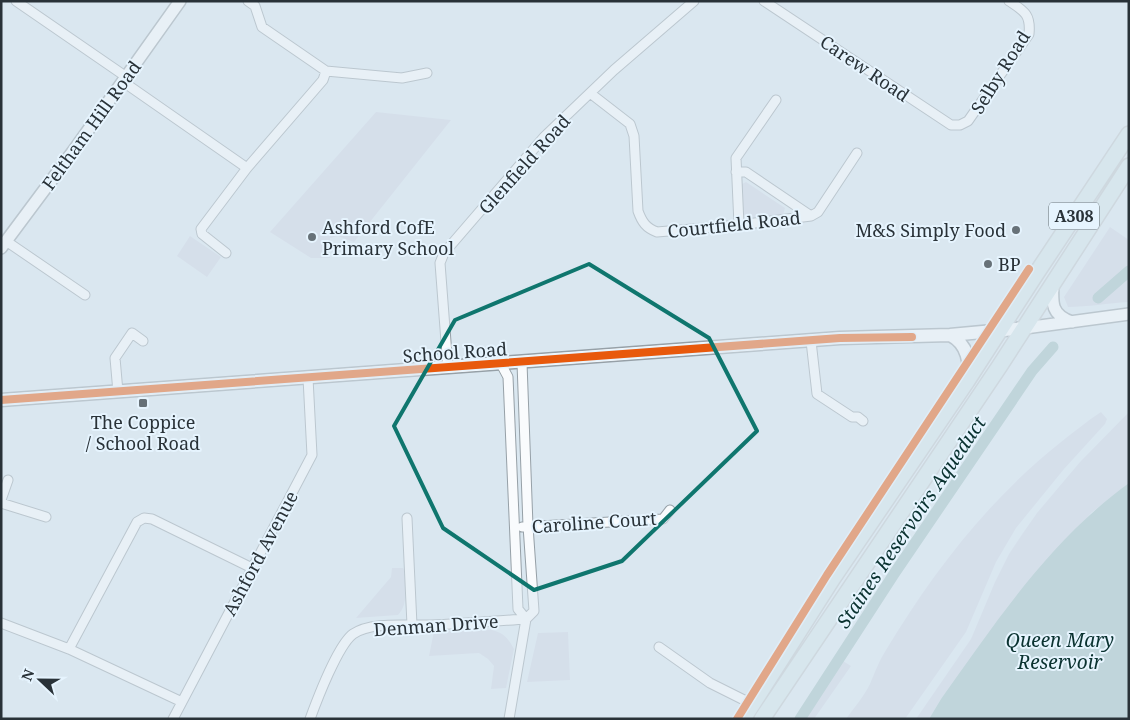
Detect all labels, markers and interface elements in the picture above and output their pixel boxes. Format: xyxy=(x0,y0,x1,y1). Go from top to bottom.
street label: Selby Road xyxy=(965,26,1035,118)
street label: Carew Road xyxy=(816,29,914,107)
street label: Feltham Hill Road xyxy=(36,56,146,194)
street label: Glenfield Road xyxy=(473,109,575,219)
road number: A308 xyxy=(1049,202,1099,230)
street label: Courtfield Road xyxy=(666,205,802,243)
place label: Ashford CofE Primary School xyxy=(322,215,454,260)
place label: M&S Simply Food xyxy=(856,218,1006,242)
marker: M&S Simply Food xyxy=(1010,224,1022,236)
marker: Ashford CofE Primary School xyxy=(306,231,318,243)
place label: BP xyxy=(998,252,1021,276)
marker: BP xyxy=(982,258,994,270)
street label: School Road xyxy=(402,336,508,368)
marker: The Coppice / School Road xyxy=(137,397,149,409)
place label: The Coppice / School Road xyxy=(86,410,200,455)
water label: Staines Reservoirs Aqueduct xyxy=(830,410,992,633)
street label: Ashford Avenue xyxy=(217,487,303,619)
street label: Caroline Court xyxy=(531,506,657,538)
street label: Denman Drive xyxy=(373,609,499,641)
water label: Queen Mary Reservoir xyxy=(1006,627,1114,675)
north arrow xyxy=(15,655,65,705)
text: N xyxy=(17,666,38,684)

